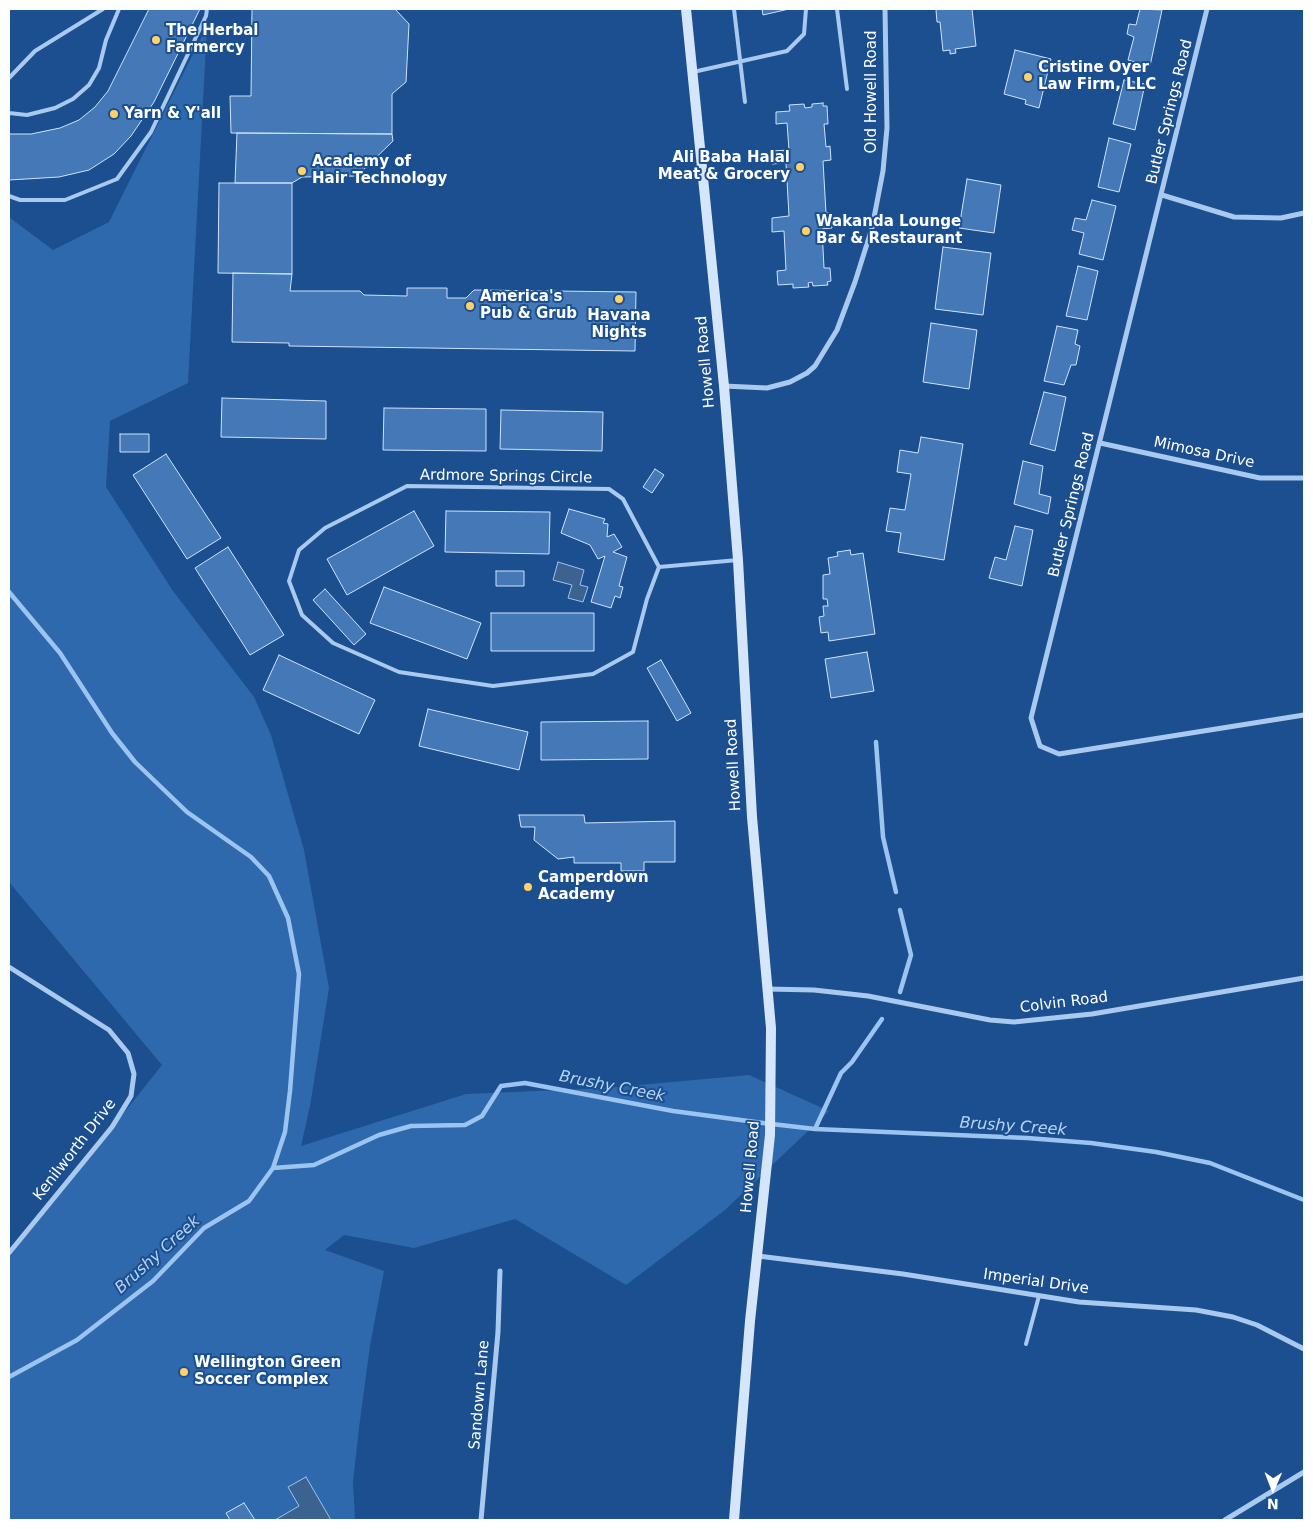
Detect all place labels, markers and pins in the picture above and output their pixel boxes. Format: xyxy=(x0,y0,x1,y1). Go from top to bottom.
place label: The Herbal Farmercy xyxy=(166,22,258,57)
marker: The Herbal Farmercy xyxy=(150,34,162,46)
place label: Cristine Oyer Law Firm, LLC xyxy=(1038,59,1156,94)
marker: Cristine Oyer Law Firm, LLC xyxy=(1022,71,1034,83)
place label: Yarn & Y'all xyxy=(124,105,221,123)
marker: Yarn & Y'all xyxy=(108,108,120,120)
place label: Ali Baba Halal Meat & Grocery xyxy=(658,149,790,184)
place label: Academy of Hair Technology xyxy=(312,153,447,188)
marker: Ali Baba Halal Meat & Grocery xyxy=(794,161,806,173)
marker: Academy of Hair Technology xyxy=(296,165,308,177)
place label: Wakanda Lounge Bar & Restaurant xyxy=(816,213,962,248)
marker: Wakanda Lounge Bar & Restaurant xyxy=(800,225,812,237)
place label: America's Pub & Grub xyxy=(480,288,577,323)
marker: Havana Nights xyxy=(613,293,625,305)
marker: America's Pub & Grub xyxy=(464,300,476,312)
place label: Havana Nights xyxy=(587,307,651,342)
place label: Camperdown Academy xyxy=(538,869,649,904)
marker: Camperdown Academy xyxy=(522,881,534,893)
place label: Wellington Green Soccer Complex xyxy=(194,1354,341,1389)
marker: Wellington Green Soccer Complex xyxy=(178,1366,190,1378)

